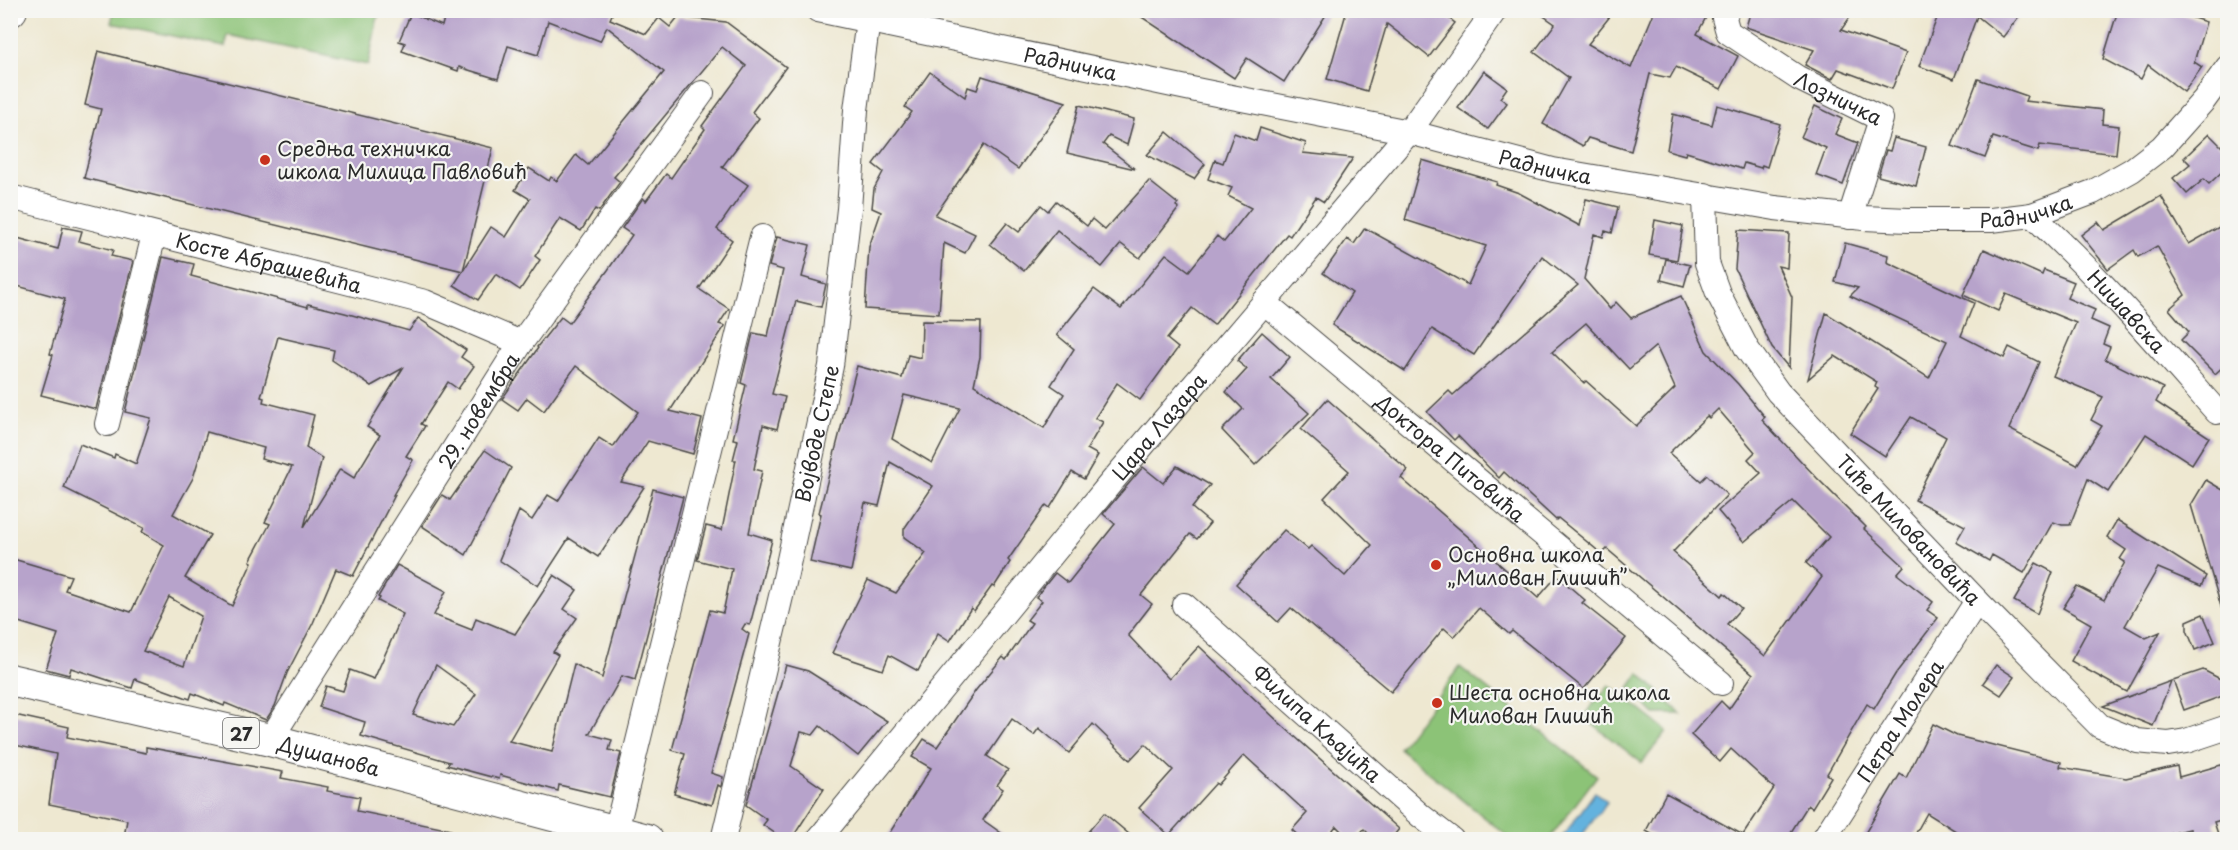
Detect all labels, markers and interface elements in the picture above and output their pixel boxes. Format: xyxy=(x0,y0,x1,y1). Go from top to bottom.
street label: Радничка xyxy=(1021,39,1120,88)
street label: Лозничка xyxy=(1789,64,1888,133)
place label: Средња техничка школа Милица Павловић xyxy=(277,133,527,186)
street label: Радничка xyxy=(1495,141,1594,191)
marker: Средња техничка школа Милица Павловић xyxy=(258,153,272,167)
street label: Радничка xyxy=(1980,186,2077,235)
street label: Косте Абрашевића xyxy=(173,225,365,300)
street label: Нишавска xyxy=(2081,262,2173,360)
street label: 29. новембра xyxy=(430,346,527,474)
street label: Војводе Степе xyxy=(787,362,846,505)
street label: Цара Лазара xyxy=(1104,366,1213,487)
street label: Доктора Питовића xyxy=(1369,386,1532,529)
street label: Тиће Миловановића xyxy=(1830,447,1989,612)
place label: Основна школа „Милован Глишић” xyxy=(1448,539,1628,592)
marker: Основна школа „Милован Глишић” xyxy=(1429,558,1443,572)
street label: Петра Молера xyxy=(1849,653,1951,788)
street label: Филипа Кљајића xyxy=(1246,658,1388,789)
place label: Шеста основна школа Милован Глишић xyxy=(1449,677,1671,730)
marker: Шеста основна школа Милован Глишић xyxy=(1430,696,1444,710)
road number: 27 xyxy=(223,718,259,748)
street label: Душанова xyxy=(274,728,384,784)

